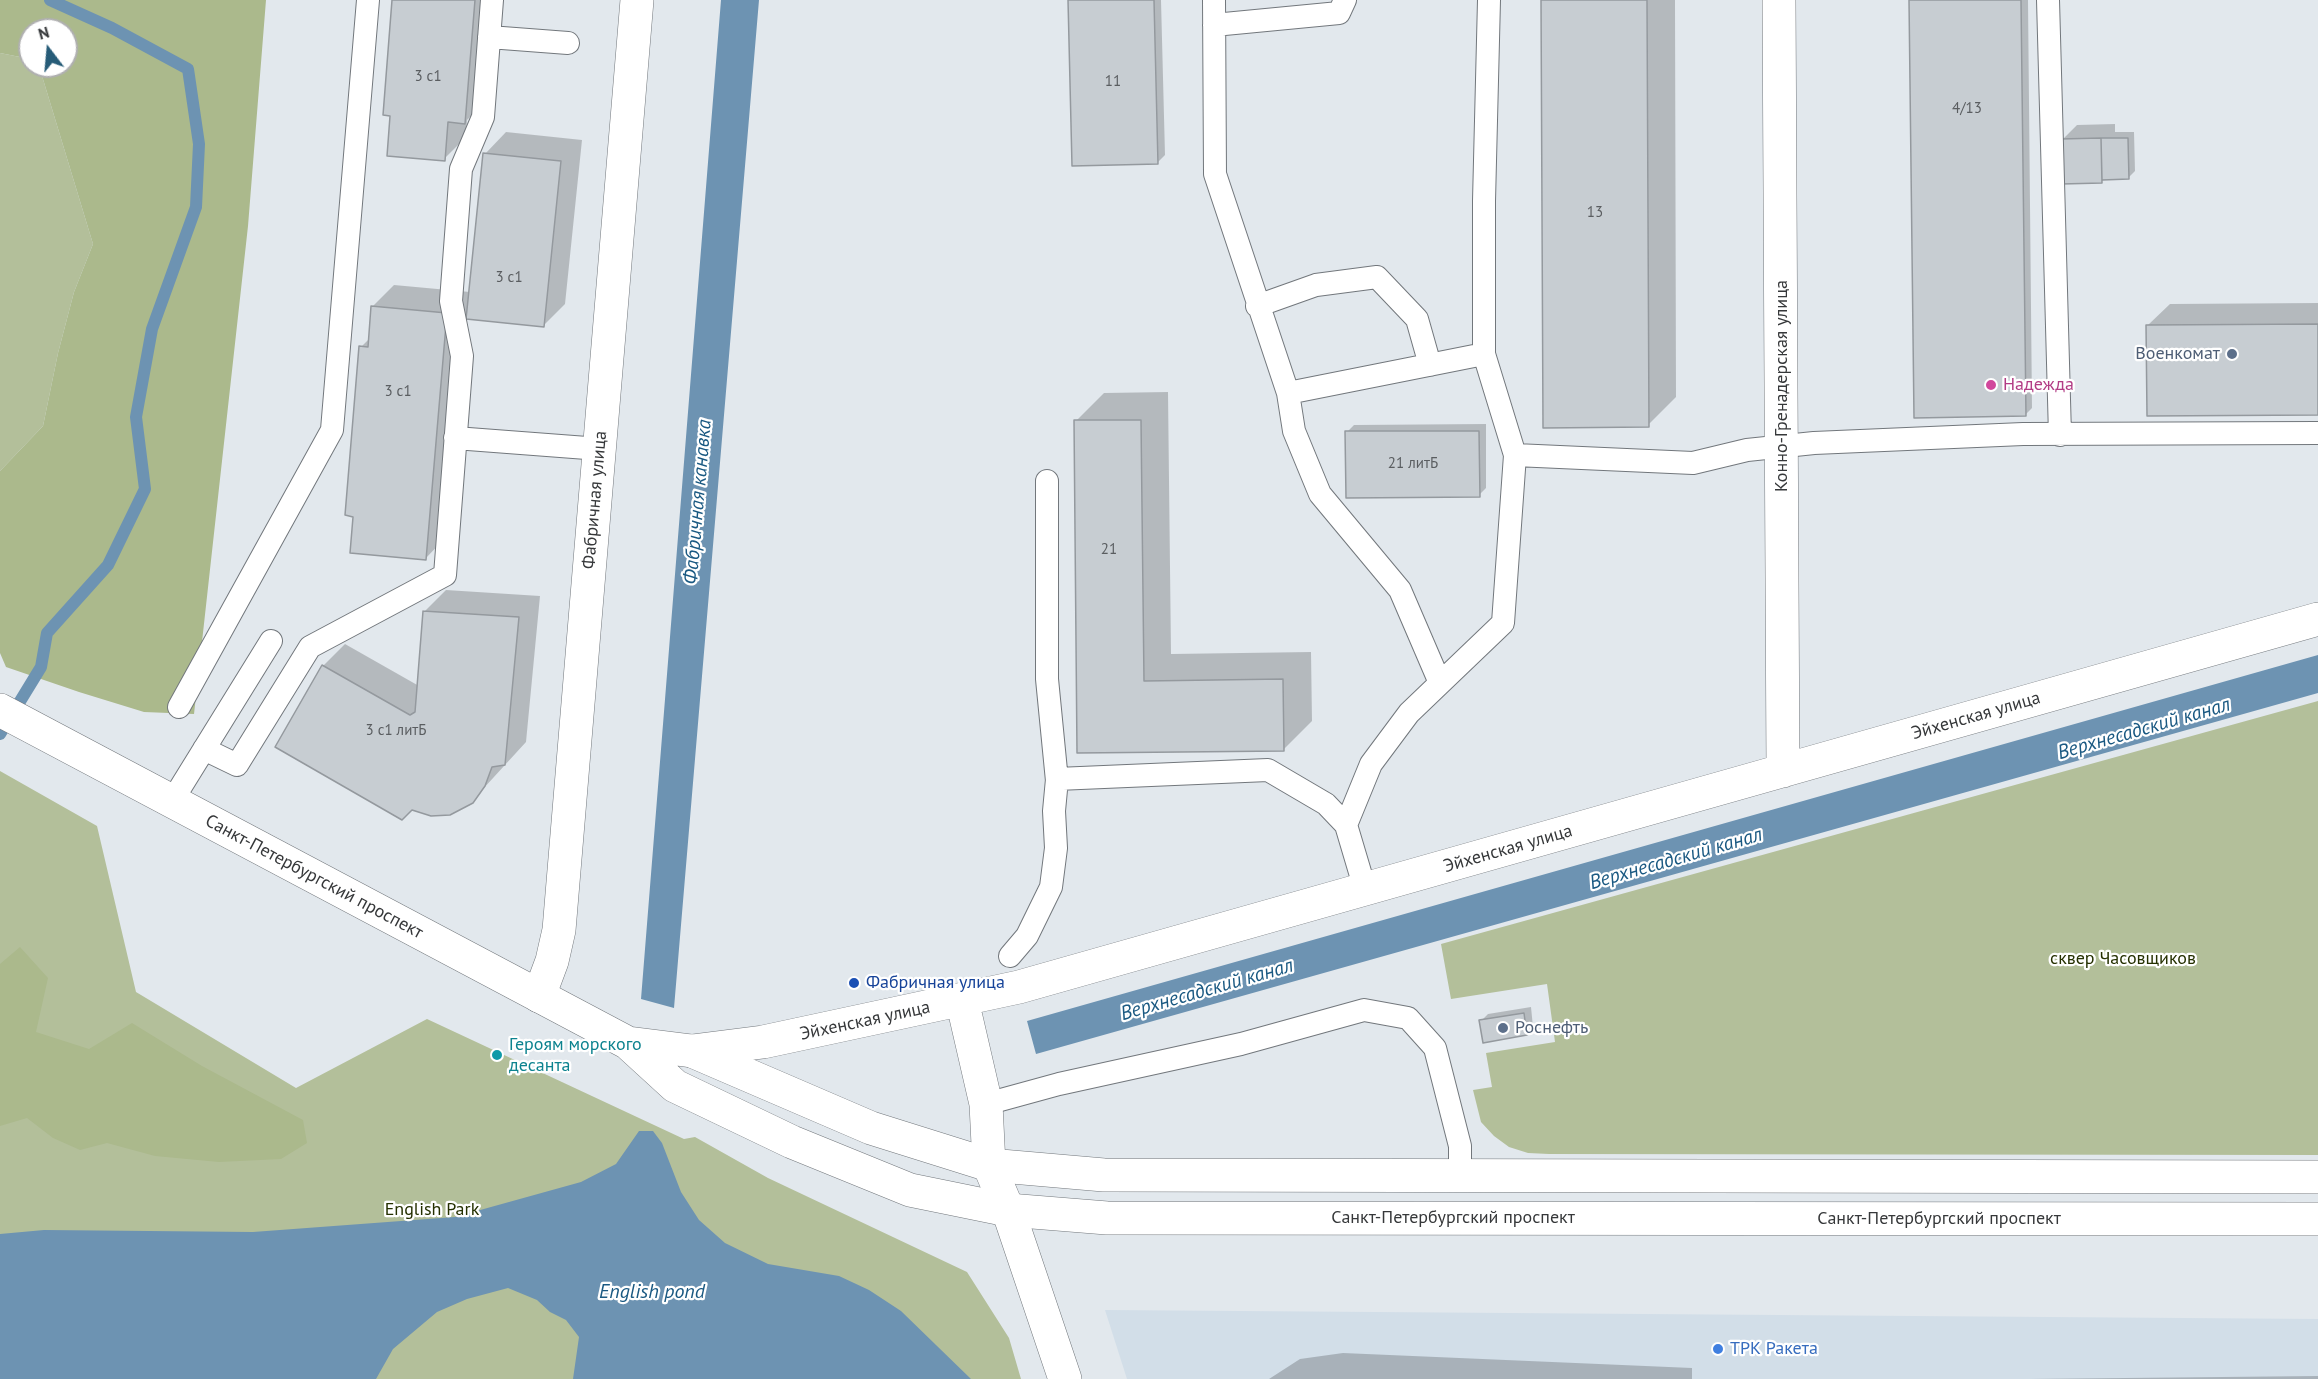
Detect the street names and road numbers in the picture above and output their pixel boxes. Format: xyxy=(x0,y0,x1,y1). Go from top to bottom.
street label: Конно-Гренадерская улица xyxy=(1771,280,1793,492)
street label: Фабричная улица xyxy=(578,430,612,570)
street label: Эйхенская улица xyxy=(1909,687,2043,745)
street label: Санкт-Петербургский проспект xyxy=(201,810,427,944)
street label: Эйхенская улица xyxy=(1441,820,1575,878)
street label: Эйхенская улица xyxy=(798,997,932,1045)
street label: Санкт-Петербургский проспект xyxy=(1331,1207,1575,1229)
street label: Санкт-Петербургский проспект xyxy=(1817,1208,2061,1230)

